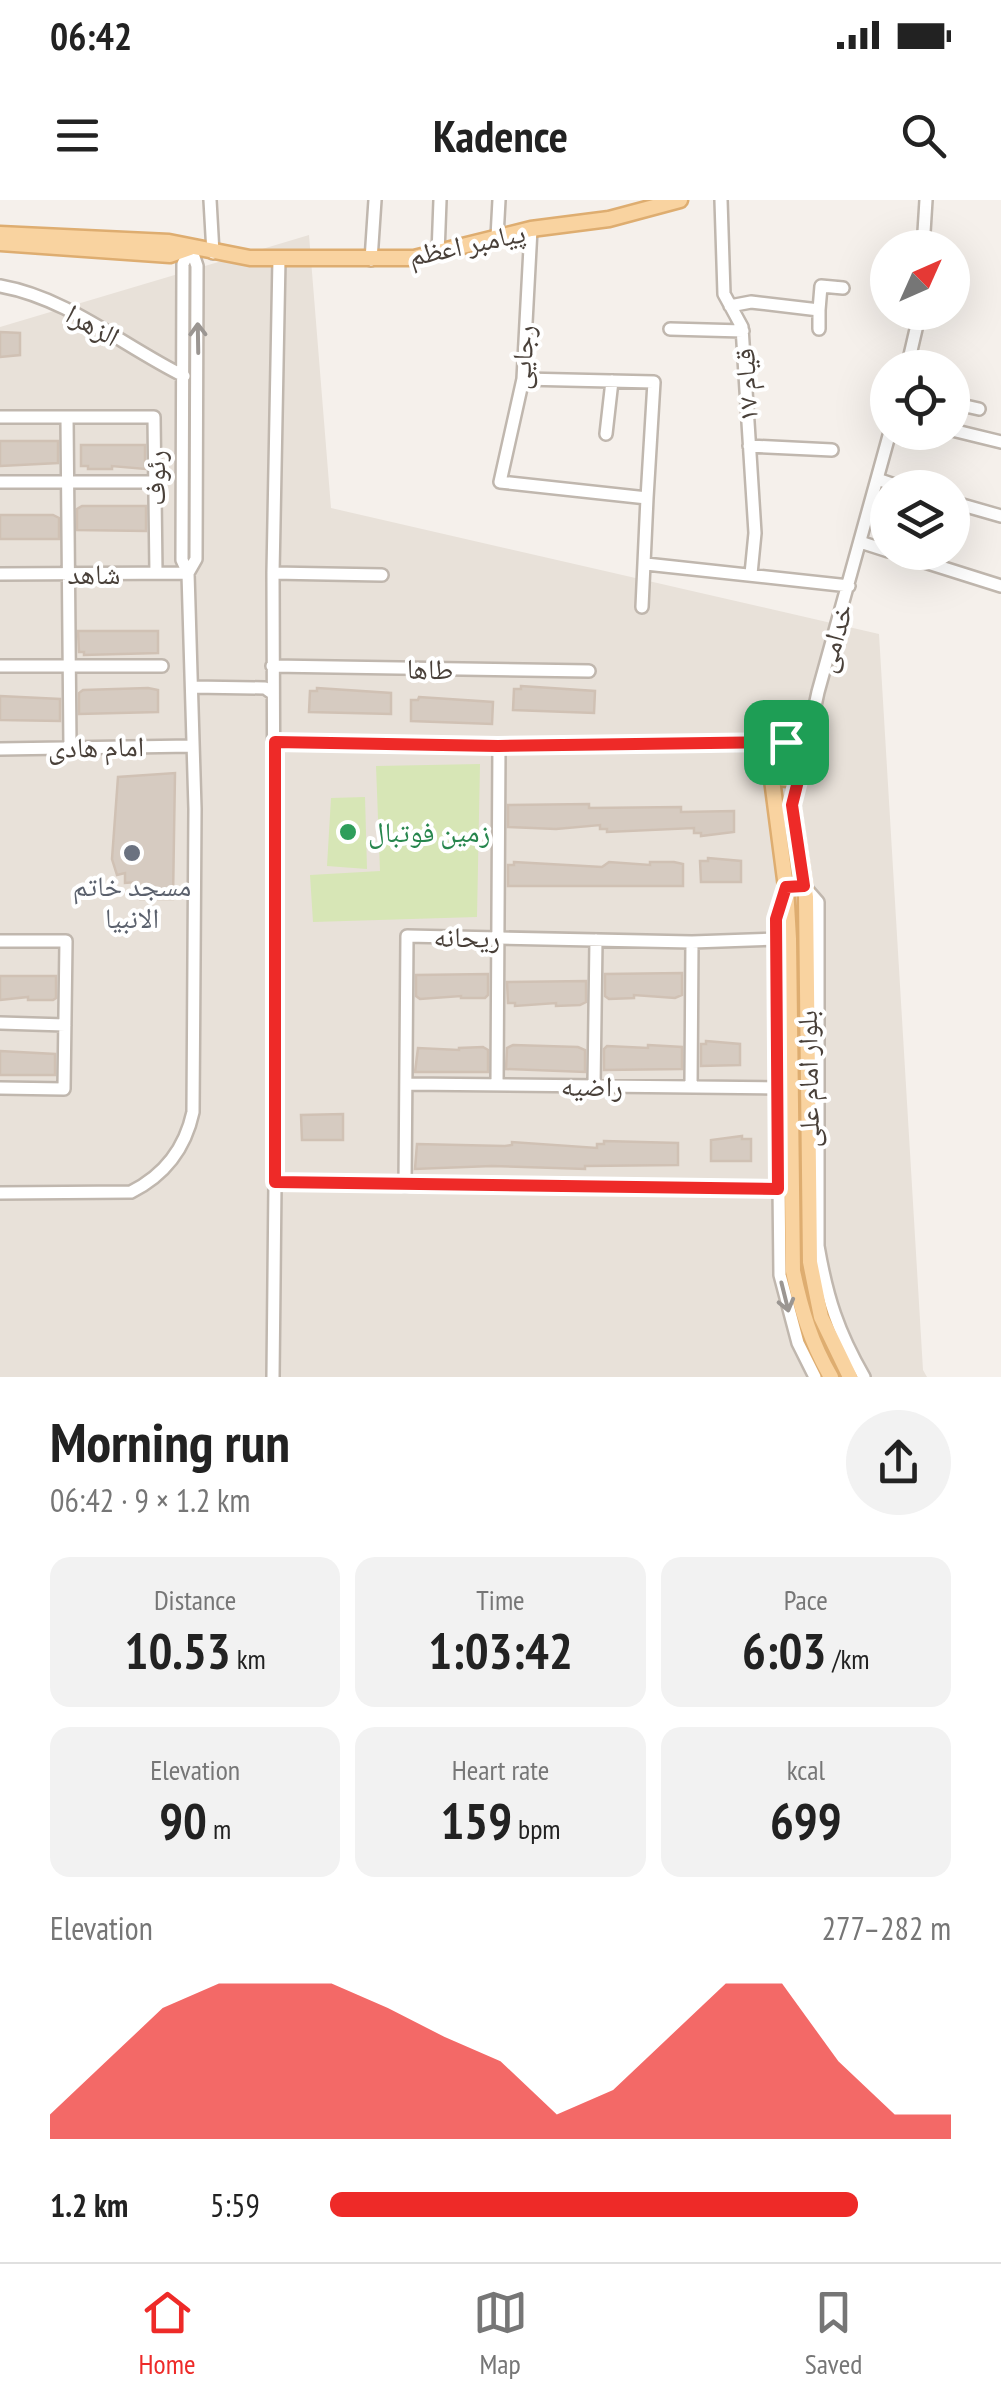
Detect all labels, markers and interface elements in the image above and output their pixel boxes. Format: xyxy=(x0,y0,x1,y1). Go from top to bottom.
text: 06:42 xyxy=(50,11,132,60)
text: Kadence xyxy=(433,106,568,164)
icon: menu xyxy=(50,108,105,163)
icon: search xyxy=(896,108,951,163)
street label: پیامبر اعظم xyxy=(405,213,529,275)
north arrow xyxy=(870,230,970,330)
map controls xyxy=(870,230,970,570)
street label: الزهرا xyxy=(60,295,127,354)
one-way arrow xyxy=(188,322,207,354)
street label: رجایی xyxy=(500,323,543,391)
street label: قیام ۱۷ xyxy=(725,347,767,423)
button: locate xyxy=(870,350,970,450)
street label: رئوف xyxy=(136,450,173,506)
button: layers xyxy=(870,470,970,570)
street label: شاهد xyxy=(67,555,121,592)
street label: خدامی xyxy=(806,599,861,676)
street label: طاها xyxy=(406,650,454,687)
pin xyxy=(744,700,829,785)
icon: arrive xyxy=(759,715,814,770)
street label: امام هادی xyxy=(47,727,145,767)
place label: زمین فوتبال xyxy=(368,813,490,850)
marker: زمین فوتبال xyxy=(337,821,359,843)
marker: مسجد خاتم الانبیا xyxy=(121,842,143,864)
place label: مسجد خاتم الانبیا xyxy=(73,867,191,936)
street label: ریحانه xyxy=(433,917,501,956)
street label: بلوار امام علی xyxy=(788,1010,828,1148)
street label: راضیه xyxy=(561,1066,623,1105)
one-way arrow xyxy=(777,1280,795,1312)
text: Morning run xyxy=(50,1406,290,1477)
button: share xyxy=(846,1410,951,1515)
text: 06:42 · 9 × 1.2 km xyxy=(50,1479,250,1521)
text: Distance xyxy=(154,1581,236,1618)
text: Time xyxy=(476,1581,525,1618)
text: Pace xyxy=(784,1581,828,1618)
text: 10.53 xyxy=(125,1618,231,1683)
text: 1:03:42 xyxy=(428,1618,573,1683)
text: 6:03 xyxy=(742,1618,826,1683)
text: km xyxy=(231,1640,266,1677)
text: /km xyxy=(826,1640,870,1677)
text: Elevation xyxy=(150,1751,240,1788)
text: Heart rate xyxy=(452,1751,549,1788)
text: kcal xyxy=(787,1751,825,1788)
text: 90 xyxy=(159,1788,207,1853)
text: 159 xyxy=(440,1788,512,1853)
text: 699 xyxy=(770,1788,842,1853)
text: m xyxy=(207,1810,231,1847)
text: bpm xyxy=(512,1810,561,1847)
text: Elevation xyxy=(50,1907,153,1949)
text: 277–282 m xyxy=(822,1907,951,1949)
text: 1.2 km xyxy=(50,2184,128,2226)
text: 5:59 xyxy=(210,2184,260,2226)
tab: Home xyxy=(139,2285,195,2382)
tab: Map xyxy=(473,2285,528,2382)
tab: Saved xyxy=(805,2285,862,2382)

